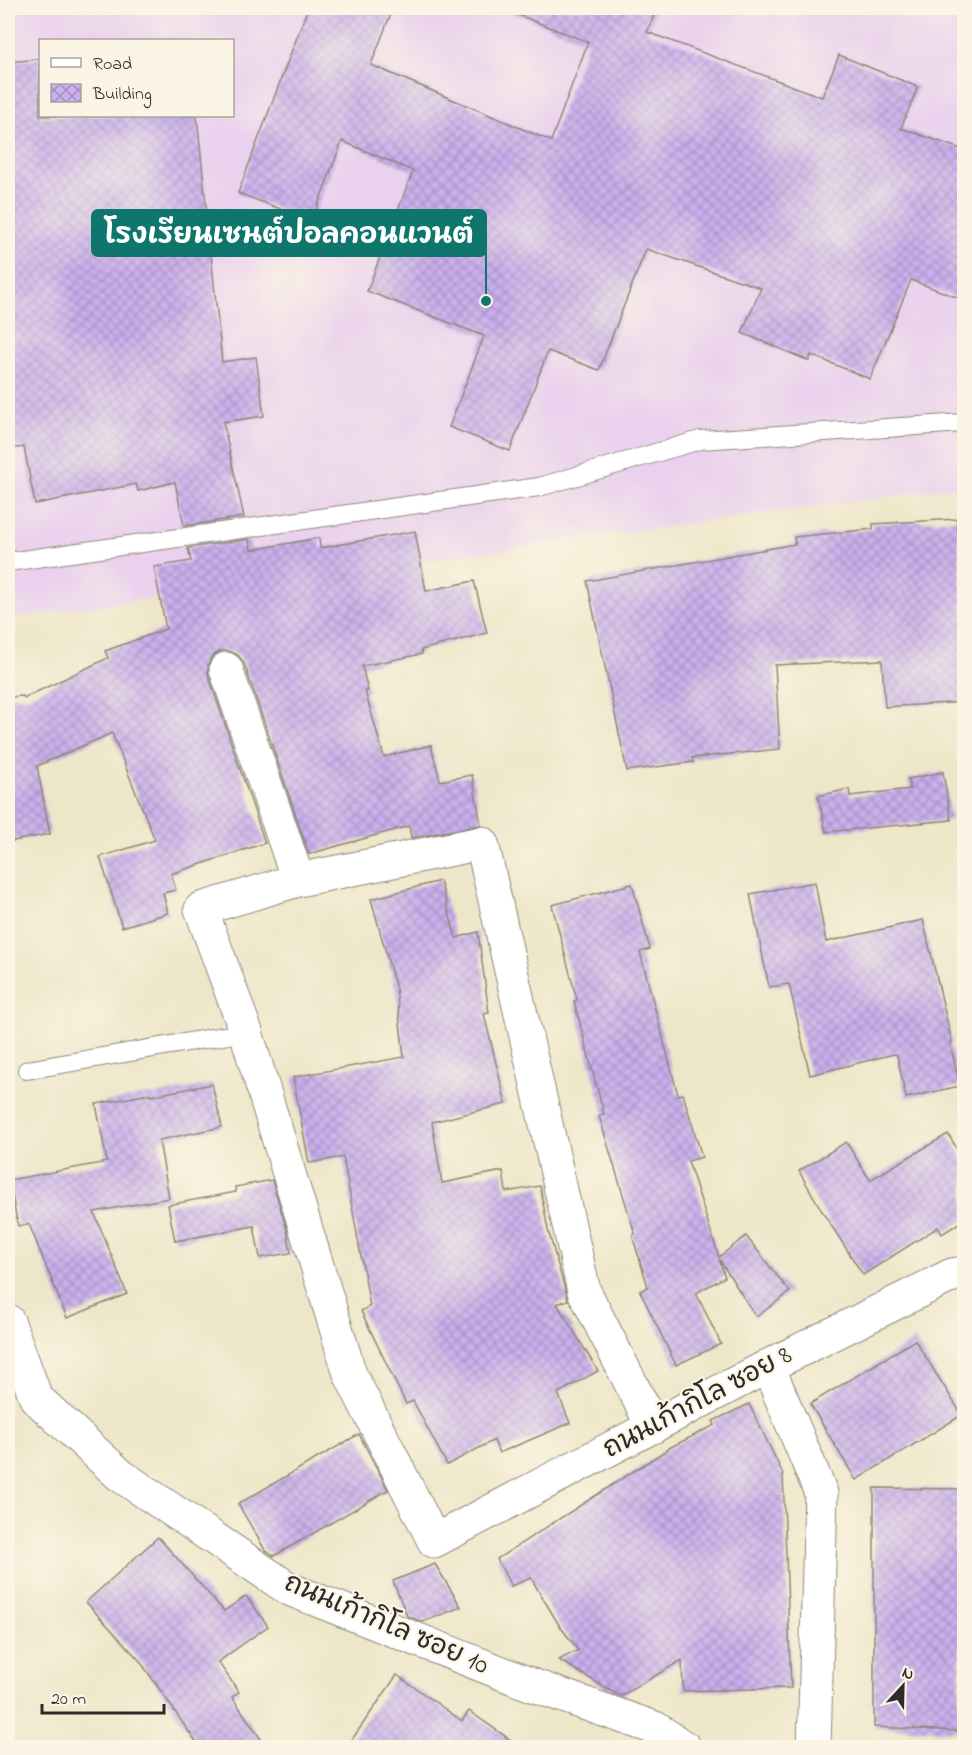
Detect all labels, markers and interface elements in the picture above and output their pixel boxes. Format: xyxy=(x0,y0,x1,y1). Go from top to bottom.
legend xyxy=(39,39,234,117)
text: Road xyxy=(93,52,132,78)
text: Building xyxy=(92,82,152,109)
callout: โรงเรียนเซนต์ปอลคอนแวนต์ xyxy=(92,210,486,256)
text: โรงเรียนเซนต์ปอลคอนแวนต์ xyxy=(103,215,474,257)
street label: ถนนเก้ากิโล ซอย 8 xyxy=(596,1336,799,1469)
street label: ถนนเก้ากิโล ซอย 10 xyxy=(278,1563,495,1686)
north arrow xyxy=(873,1656,933,1716)
text: N xyxy=(898,1661,918,1687)
scale bar xyxy=(42,1677,164,1715)
text: 20 m xyxy=(51,1687,86,1713)

